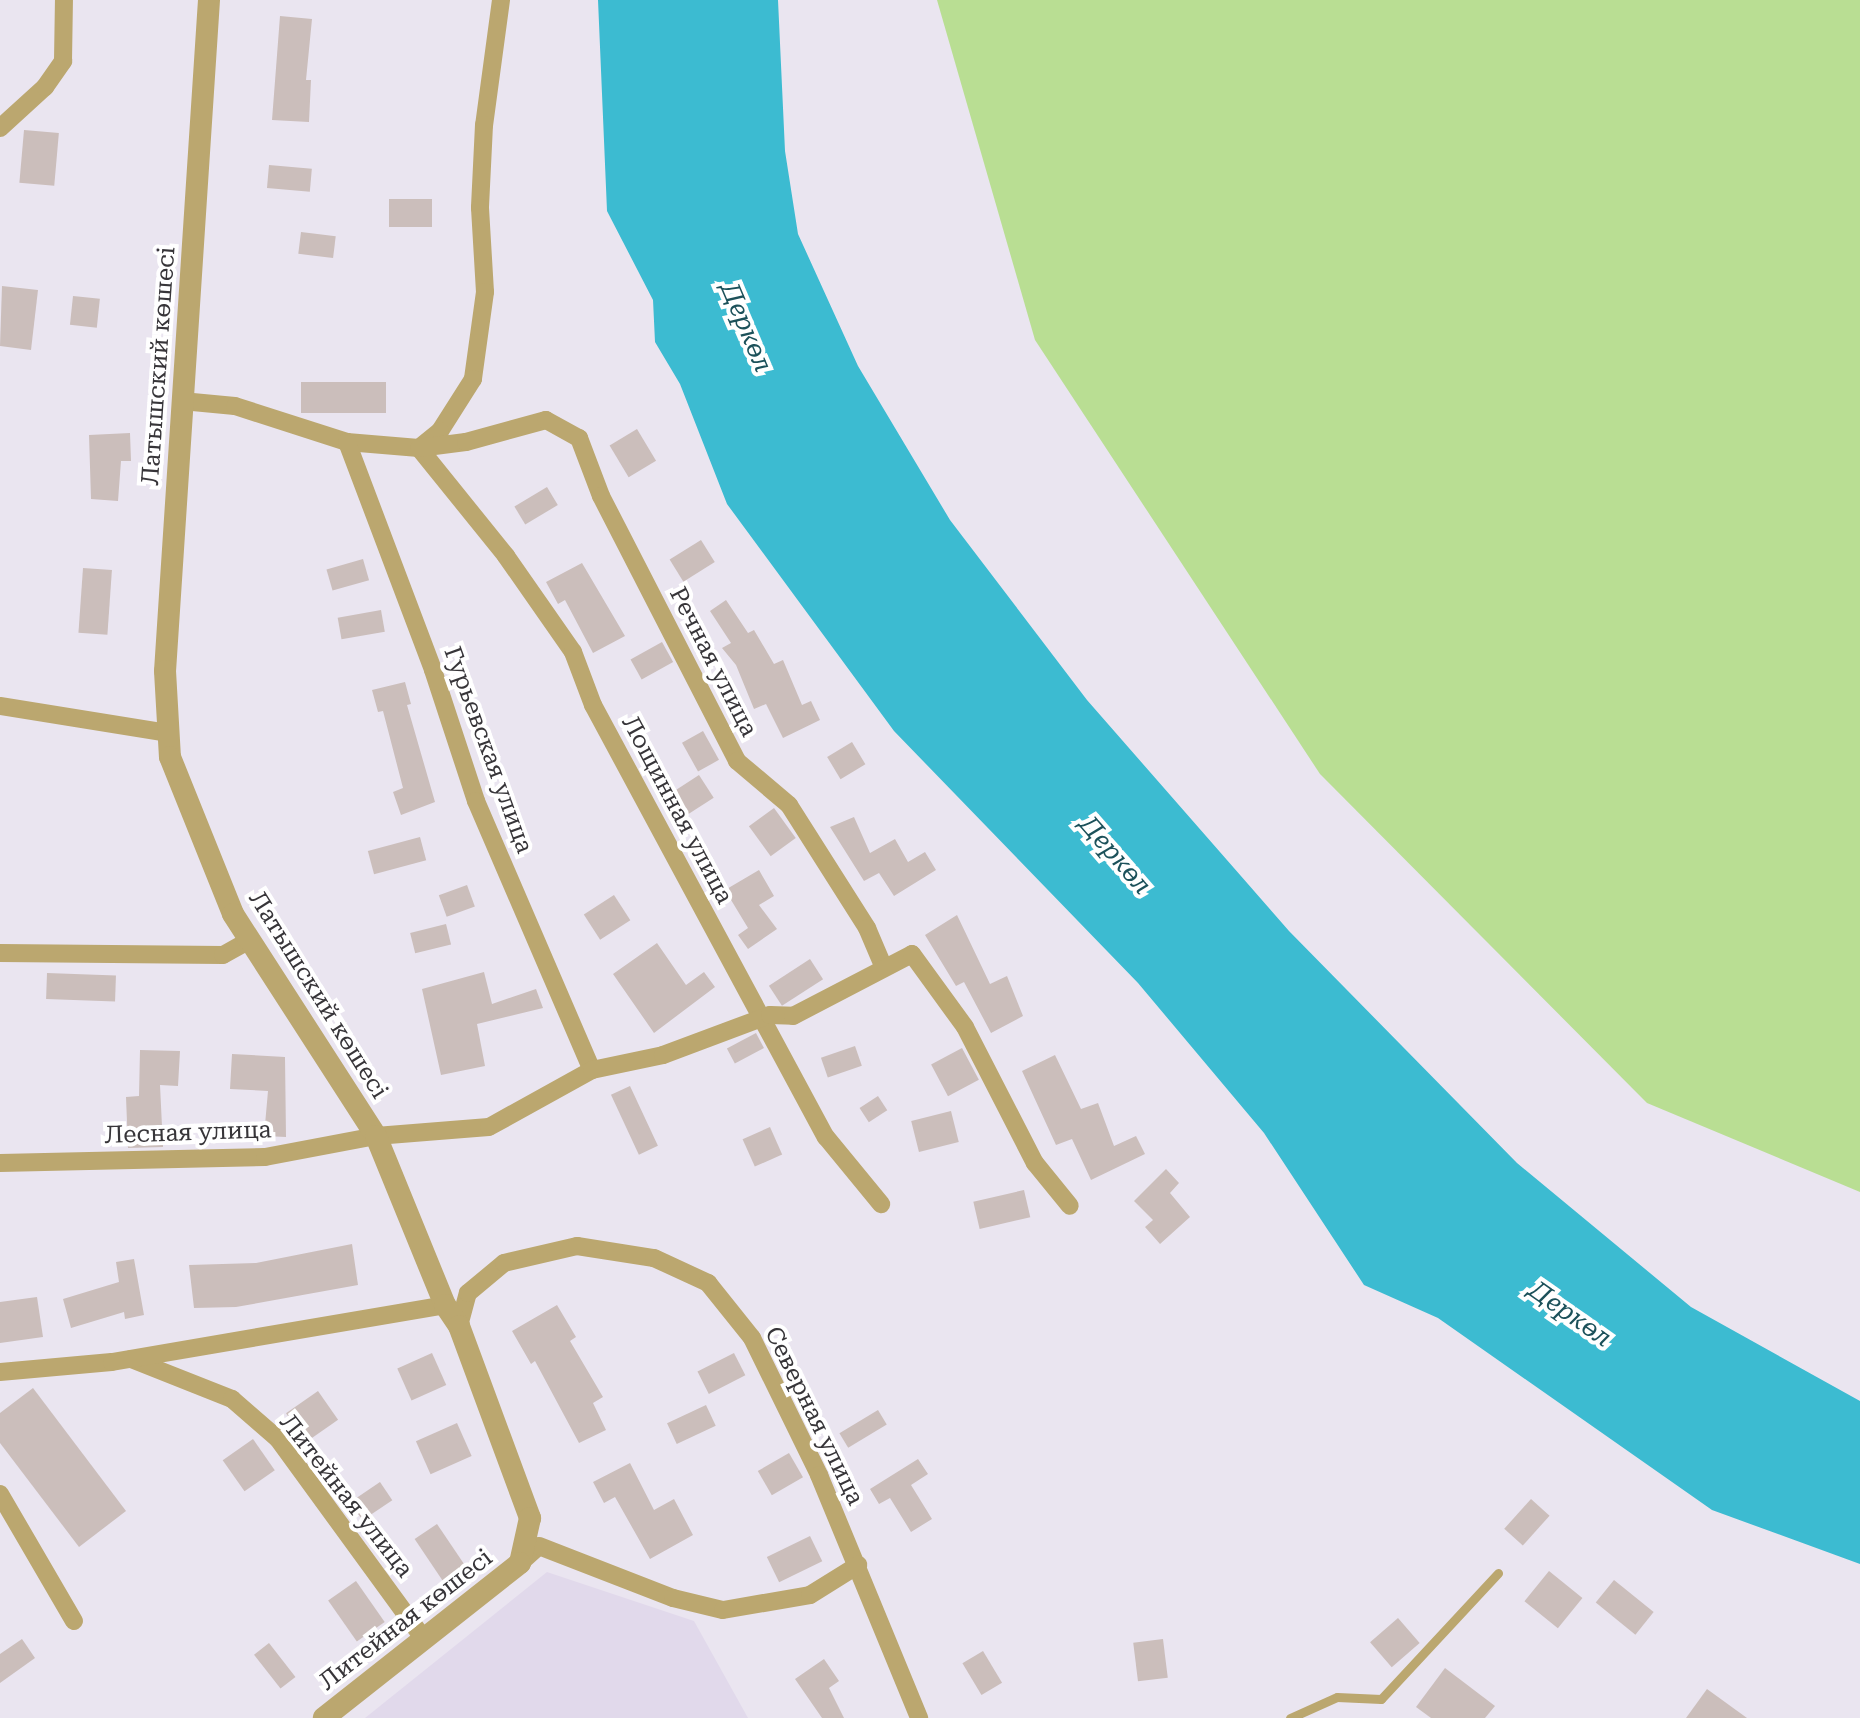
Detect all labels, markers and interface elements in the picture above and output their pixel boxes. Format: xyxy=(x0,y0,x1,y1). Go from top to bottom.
street label: Латышский көшесі xyxy=(136,246,182,486)
water label: Деркөл xyxy=(713,278,779,376)
street label: Речная улица xyxy=(663,582,763,742)
street label: Гурьевская улица xyxy=(437,643,539,857)
street label: Лощинная улица xyxy=(615,711,739,909)
water label: Деркөл xyxy=(1072,809,1158,901)
street label: Латышский көшесі xyxy=(242,886,394,1104)
street label: Лесная улица xyxy=(104,1116,272,1150)
water label: Деркөл xyxy=(1522,1274,1618,1354)
street label: Северная улица xyxy=(758,1322,870,1510)
street label: Литейная улица xyxy=(273,1409,419,1583)
street label: Литейная көшесі xyxy=(314,1544,498,1696)

